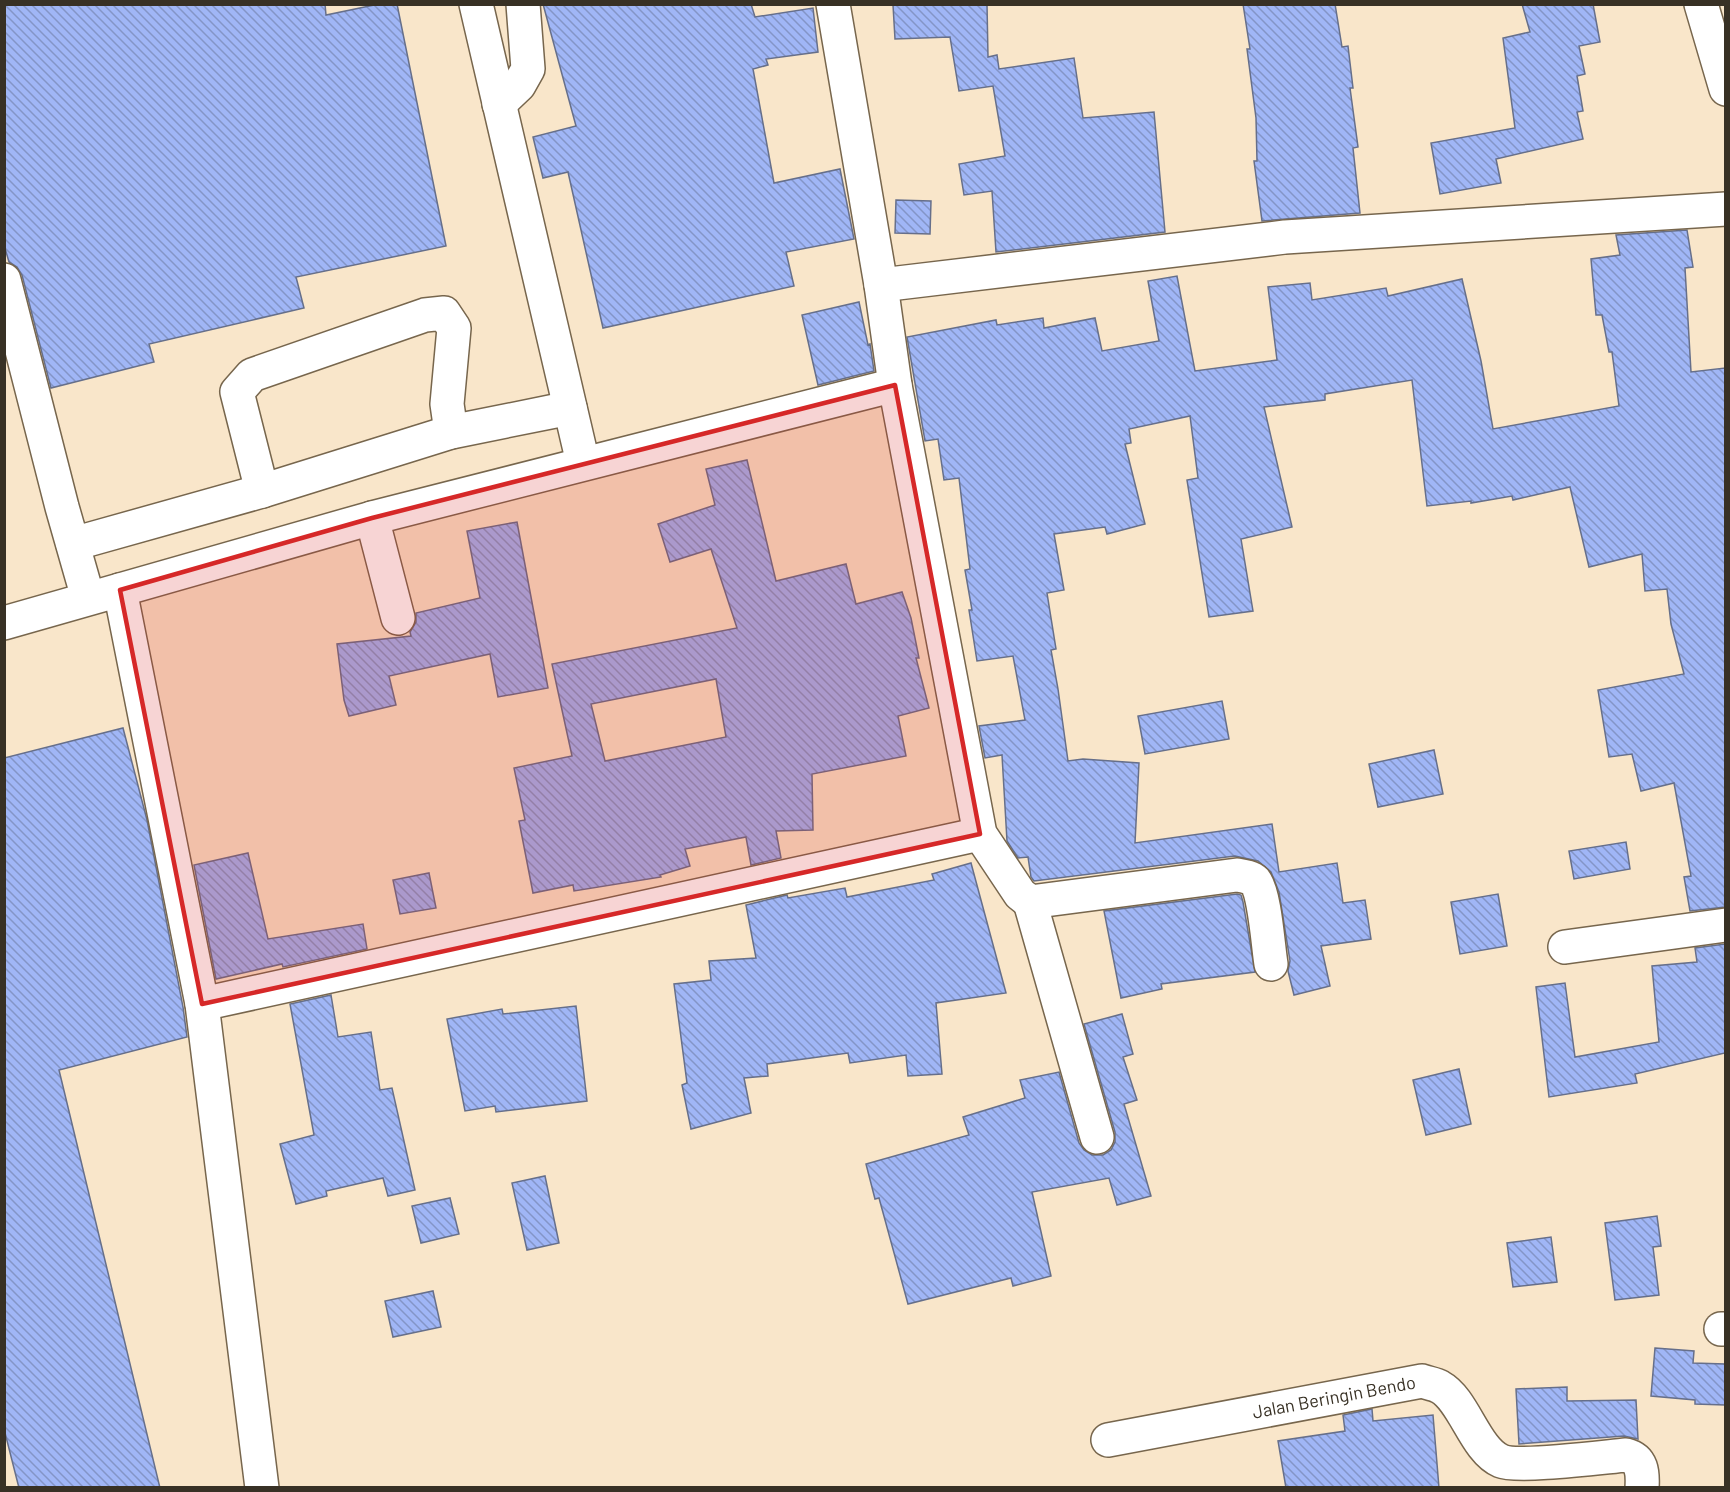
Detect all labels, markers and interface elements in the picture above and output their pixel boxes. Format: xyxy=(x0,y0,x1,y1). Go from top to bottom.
street label: Jalan Beringin Bendo xyxy=(1250,1370,1417,1423)

